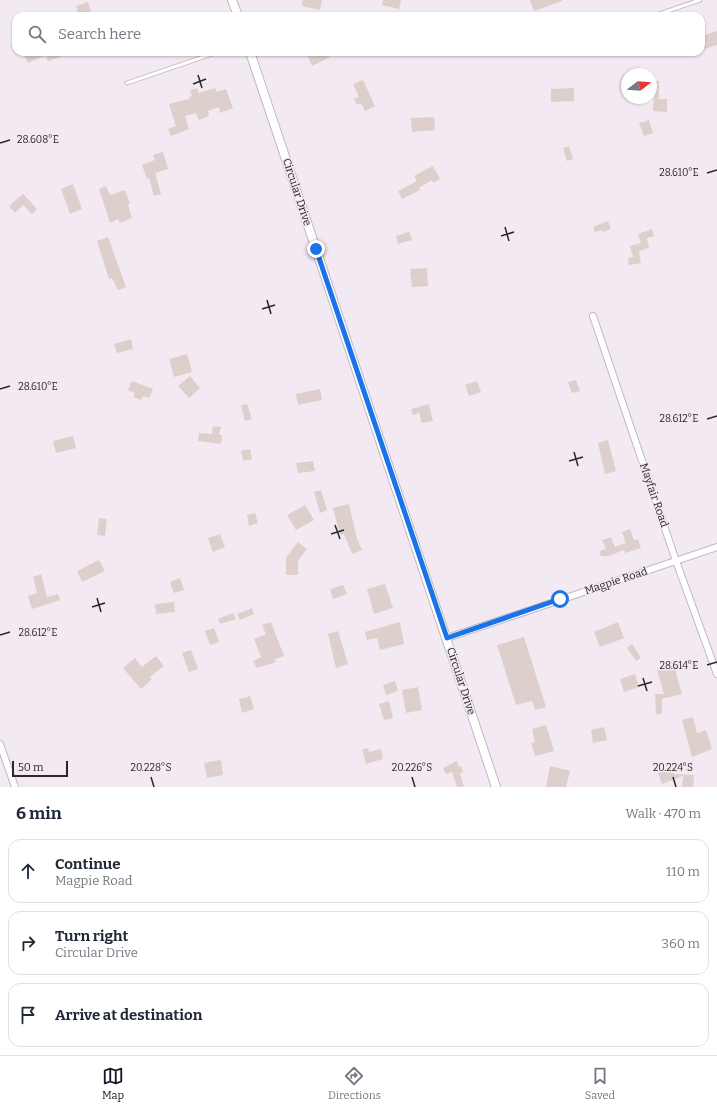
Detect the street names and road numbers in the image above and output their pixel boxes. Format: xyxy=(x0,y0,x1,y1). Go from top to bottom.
street label: Circular Drive xyxy=(280,157,314,227)
street label: Mayfair Road xyxy=(637,461,671,529)
street label: Magpie Road xyxy=(583,565,650,597)
street label: Circular Drive xyxy=(444,646,478,716)

